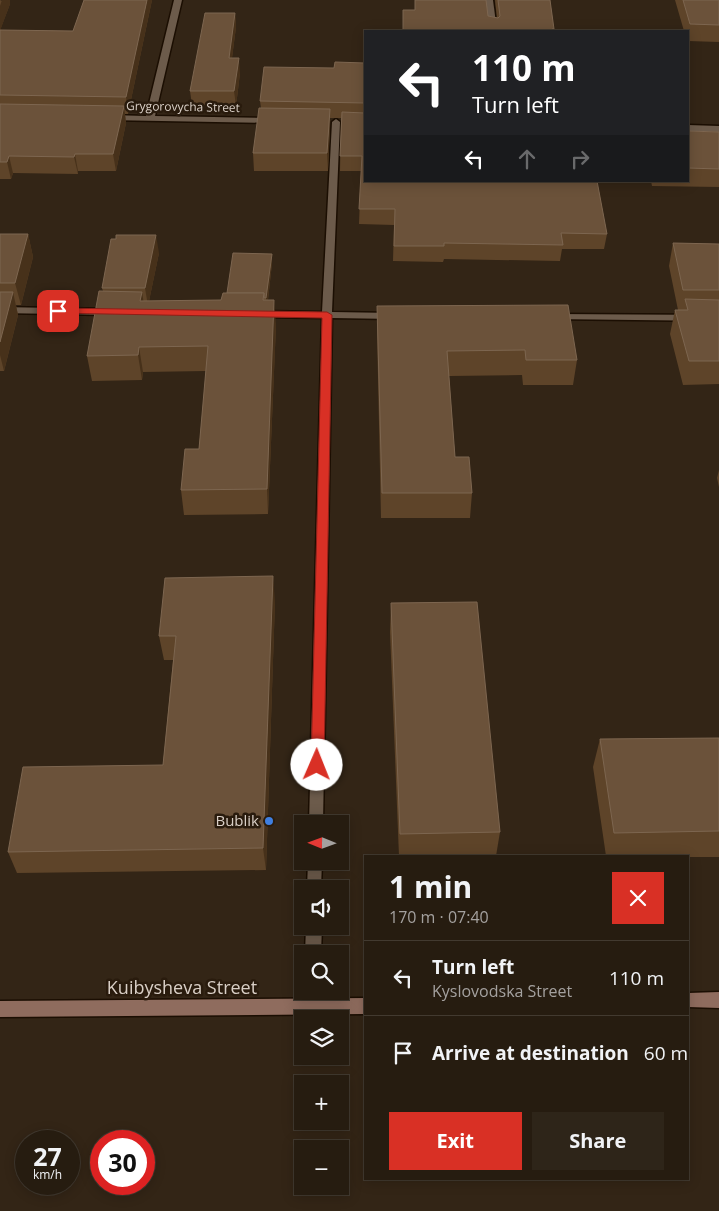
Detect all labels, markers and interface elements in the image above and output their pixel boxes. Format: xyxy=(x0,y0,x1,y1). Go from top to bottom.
text: 110 m xyxy=(472,44,576,91)
icon: left xyxy=(389,50,454,115)
text: Turn left xyxy=(472,89,559,119)
street label: Grygorovycha Street xyxy=(126,97,240,116)
icon: left xyxy=(460,145,488,173)
icon: ahead xyxy=(513,145,541,173)
icon: right xyxy=(566,145,594,173)
pin xyxy=(37,290,79,332)
icon: arrive xyxy=(44,297,72,325)
position arrow xyxy=(290,738,342,790)
place label: Bublik xyxy=(215,810,259,830)
marker: Bublik xyxy=(263,815,275,827)
north arrow xyxy=(294,815,349,870)
map controls xyxy=(294,815,349,1195)
text: 1 min xyxy=(389,866,472,907)
button: close xyxy=(612,872,664,924)
button: sound xyxy=(294,880,349,935)
text: 170 m · 07:40 xyxy=(389,906,489,928)
button: search xyxy=(294,945,349,1000)
text: Turn left xyxy=(432,954,514,980)
icon: left xyxy=(389,964,417,992)
text: 110 m xyxy=(609,965,664,991)
street label: Kuibysheva Street xyxy=(107,975,257,999)
text: Kyslovodska Street xyxy=(432,980,572,1002)
button: layers xyxy=(294,1010,349,1065)
icon: arrive xyxy=(389,1039,417,1067)
text: Arrive at destination xyxy=(432,1040,629,1066)
text: 60 m xyxy=(644,1040,688,1066)
button: + xyxy=(294,1075,349,1130)
button: Exit xyxy=(389,1112,522,1170)
button: Share xyxy=(532,1112,664,1170)
speed limit sign: 30 xyxy=(90,1130,155,1195)
text: 27 xyxy=(33,1139,62,1173)
button: − xyxy=(294,1140,349,1195)
text: km/h xyxy=(33,1166,62,1183)

